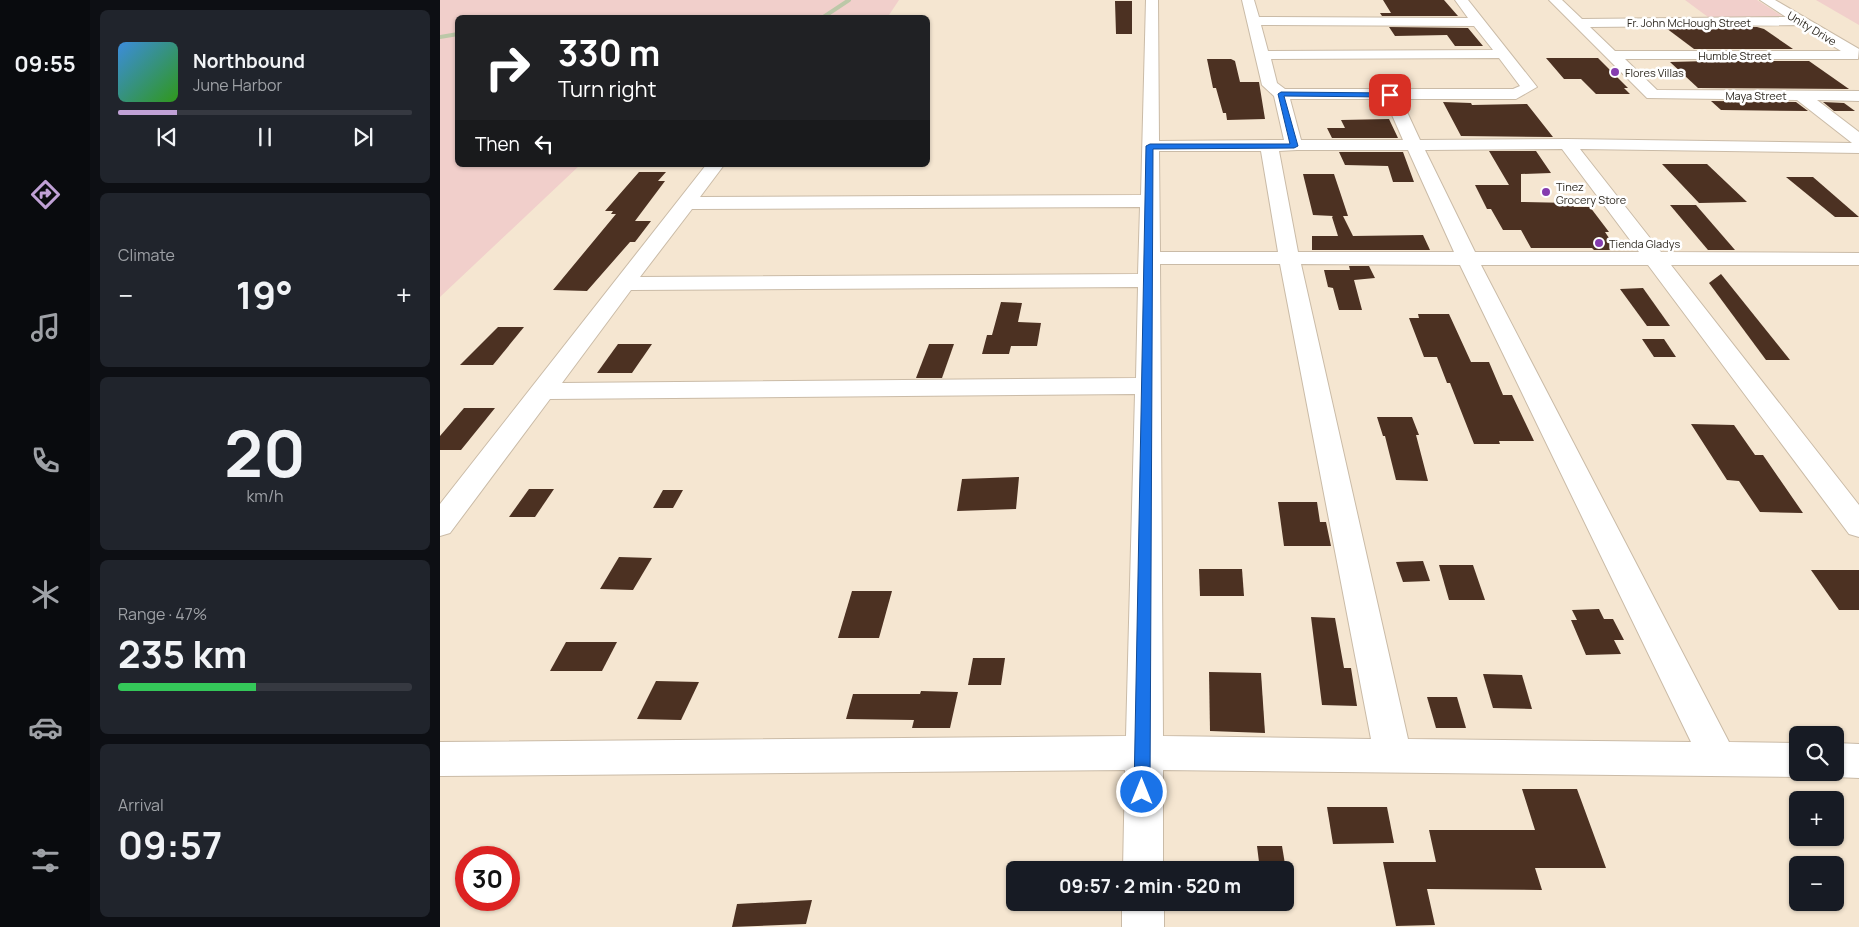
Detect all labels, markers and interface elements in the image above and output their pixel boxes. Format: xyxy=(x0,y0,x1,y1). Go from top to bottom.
street label: Unity Drive xyxy=(1785,7,1840,49)
street label: Fr. John McHough Street xyxy=(1627,15,1751,30)
text: 330 m xyxy=(558,29,660,77)
icon: right xyxy=(475,35,540,100)
text: Northbound xyxy=(193,48,305,74)
street label: Humble Street xyxy=(1698,48,1772,63)
text: 09:55 xyxy=(14,49,76,79)
place label: Flores Villas xyxy=(1625,65,1684,80)
marker: Flores Villas xyxy=(1609,66,1621,78)
text: June Harbor xyxy=(193,74,282,96)
text: Turn right xyxy=(558,74,656,104)
pin xyxy=(1369,74,1411,116)
icon: arrive xyxy=(1376,81,1404,109)
street label: Maya Street xyxy=(1725,88,1787,103)
icon: previous xyxy=(153,123,181,151)
icon: pause xyxy=(251,123,279,151)
icon: next xyxy=(349,123,377,151)
icon: left xyxy=(530,130,558,158)
text: Then xyxy=(475,131,520,157)
icon: directions xyxy=(28,177,63,212)
place label: Tinez Grocery Store xyxy=(1556,179,1627,207)
marker: Tinez Grocery Store xyxy=(1540,186,1552,198)
place label: Tienda Gladys xyxy=(1609,236,1680,251)
marker: Tienda Gladys xyxy=(1593,237,1605,249)
text: Climate xyxy=(118,244,175,266)
text: 19° xyxy=(236,268,293,320)
text: − xyxy=(118,276,133,314)
text: + xyxy=(396,276,412,314)
icon: music xyxy=(28,310,63,345)
text: 20 xyxy=(224,408,306,497)
icon: phone xyxy=(28,443,63,478)
text: km/h xyxy=(246,485,284,507)
icon: climate xyxy=(28,577,63,612)
text: Range · 47% xyxy=(118,603,207,625)
text: 235 km xyxy=(118,627,247,679)
icon: car xyxy=(28,710,63,745)
map controls xyxy=(1789,726,1844,911)
button: search xyxy=(1789,726,1844,781)
position arrow xyxy=(1115,765,1167,817)
button: + xyxy=(1789,791,1844,846)
text: Arrival xyxy=(118,794,164,816)
text: 09:57 xyxy=(118,818,222,870)
icon: filters xyxy=(28,843,63,878)
speed limit sign: 30 xyxy=(455,846,520,911)
button: − xyxy=(1789,856,1844,911)
text: 09:57 · 2 min · 520 m xyxy=(1059,873,1241,899)

